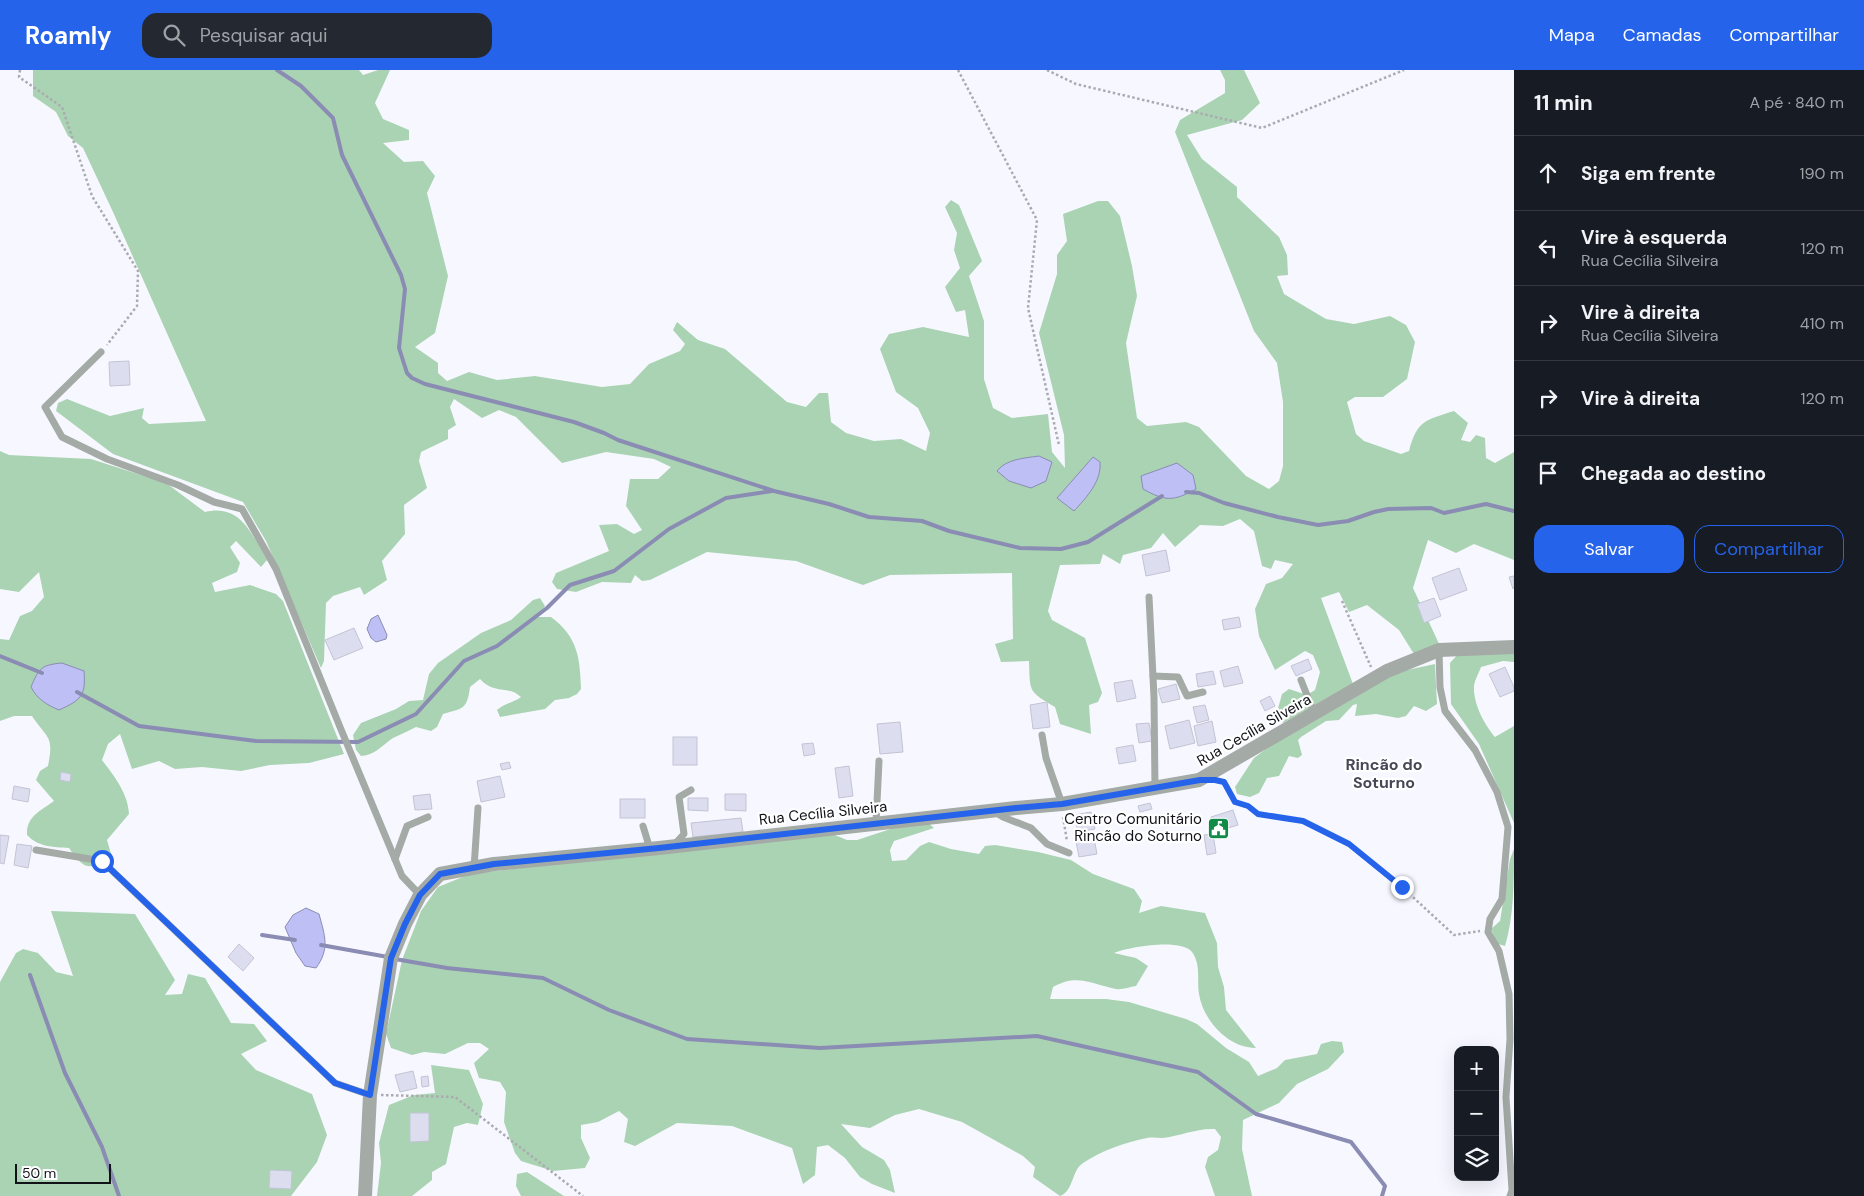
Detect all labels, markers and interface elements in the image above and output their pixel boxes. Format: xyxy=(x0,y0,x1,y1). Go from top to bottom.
search box xyxy=(142,13,492,58)
text: Roamly xyxy=(25,20,112,51)
icon: search xyxy=(160,21,188,49)
text: Pesquisar aqui xyxy=(200,23,327,48)
text: Mapa xyxy=(1549,23,1595,47)
text: Camadas xyxy=(1623,23,1701,47)
text: Compartilhar xyxy=(1729,23,1839,47)
text: 11 min xyxy=(1534,89,1593,117)
text: A pé · 840 m xyxy=(1749,92,1844,113)
icon: ahead xyxy=(1534,159,1562,187)
text: Siga em frente xyxy=(1581,161,1716,186)
text: 190 m xyxy=(1800,163,1844,184)
text: Vire à esquerda xyxy=(1581,225,1727,250)
icon: left xyxy=(1534,234,1562,262)
text: 120 m xyxy=(1800,238,1844,259)
text: Rua Cecília Silveira xyxy=(1581,250,1719,271)
text: Vire à direita xyxy=(1581,300,1700,325)
icon: right xyxy=(1534,309,1562,337)
text: 410 m xyxy=(1800,313,1844,334)
text: Rua Cecília Silveira xyxy=(1581,325,1719,346)
icon: right xyxy=(1534,384,1562,412)
text: Vire à direita xyxy=(1581,386,1700,411)
text: 120 m xyxy=(1800,388,1844,409)
icon: arrive xyxy=(1534,459,1562,487)
text: Chegada ao destino xyxy=(1581,461,1766,486)
button: Salvar xyxy=(1534,525,1684,573)
button: Compartilhar xyxy=(1694,525,1844,573)
street label: Rua Cecília Silveira xyxy=(1193,689,1315,771)
district label: Rincão do Soturno xyxy=(1345,754,1423,793)
street label: Rua Cecília Silveira xyxy=(758,796,888,830)
place label: Centro Comunitário Rincão do Soturno xyxy=(1064,809,1202,846)
public building icon: Centro Comunitário Rincão do Soturno xyxy=(1206,816,1230,840)
route start xyxy=(91,850,114,873)
route end xyxy=(1391,876,1414,899)
map controls xyxy=(1454,1046,1499,1181)
button: + xyxy=(1454,1046,1499,1091)
button: − xyxy=(1454,1091,1499,1136)
button: layers xyxy=(1454,1136,1499,1181)
scale bar xyxy=(15,1161,111,1184)
text: 50 m xyxy=(22,1164,56,1182)

